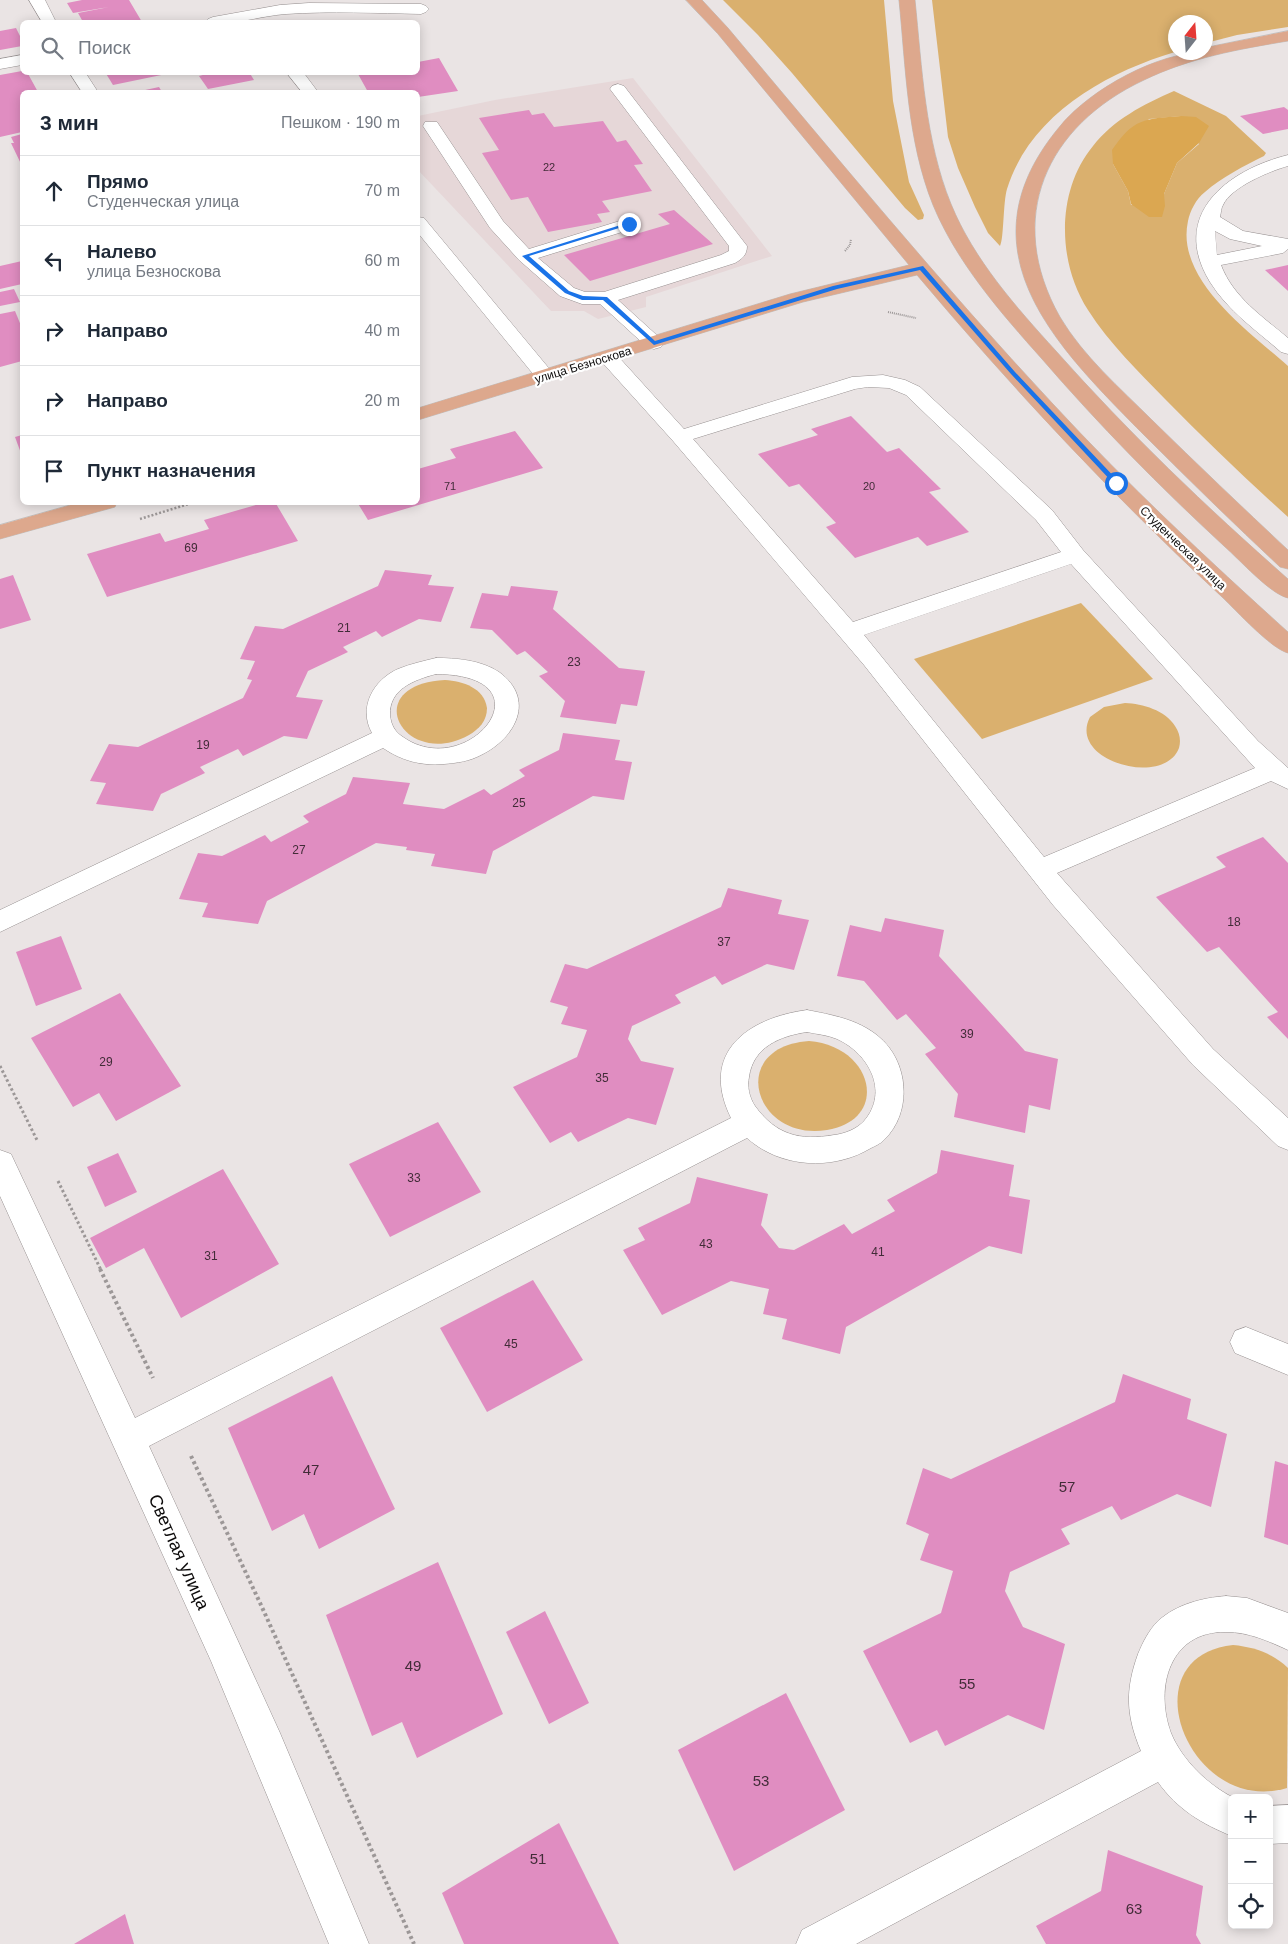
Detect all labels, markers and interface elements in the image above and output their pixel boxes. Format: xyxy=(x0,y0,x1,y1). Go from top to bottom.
north arrow xyxy=(1168,15,1213,60)
search box xyxy=(20,20,420,75)
icon: search xyxy=(38,34,66,62)
text: Поиск xyxy=(78,37,131,58)
text: 3 мин xyxy=(40,111,99,134)
text: Пешком · 190 m xyxy=(281,114,400,131)
house number: 22 xyxy=(543,161,555,173)
text: Прямо xyxy=(87,171,149,192)
icon: ahead xyxy=(40,177,68,205)
text: 70 m xyxy=(364,182,400,199)
text: Студенческая улица xyxy=(87,193,239,210)
route end xyxy=(618,213,641,236)
text: Налево xyxy=(87,241,157,262)
icon: left xyxy=(40,247,68,275)
text: 60 m xyxy=(364,252,400,269)
text: улица Безноскова xyxy=(87,263,221,280)
icon: right xyxy=(40,317,68,345)
text: Направо xyxy=(87,320,168,341)
text: 40 m xyxy=(364,322,400,339)
street label: улица Безноскова xyxy=(533,344,633,386)
icon: right xyxy=(40,387,68,415)
text: Направо xyxy=(87,390,168,411)
text: 20 m xyxy=(364,392,400,409)
icon: arrive xyxy=(40,457,68,485)
text: Пункт назначения xyxy=(87,460,256,481)
route start xyxy=(1105,472,1128,495)
house number: 71 xyxy=(444,480,456,492)
house number: 20 xyxy=(863,480,875,492)
street label: Студенческая улица xyxy=(1137,503,1229,593)
house number: 69 xyxy=(184,541,198,555)
house number: 21 xyxy=(337,621,351,635)
house number: 23 xyxy=(567,655,581,669)
house number: 19 xyxy=(196,738,210,752)
house number: 25 xyxy=(512,796,526,810)
house number: 27 xyxy=(292,843,306,857)
house number: 18 xyxy=(1227,915,1241,929)
house number: 37 xyxy=(717,935,731,949)
house number: 39 xyxy=(960,1027,974,1041)
house number: 29 xyxy=(99,1055,113,1069)
house number: 35 xyxy=(595,1071,609,1085)
house number: 33 xyxy=(407,1171,421,1185)
house number: 43 xyxy=(699,1237,713,1251)
house number: 41 xyxy=(871,1245,885,1259)
house number: 31 xyxy=(204,1249,218,1263)
house number: 45 xyxy=(504,1337,518,1351)
house number: 47 xyxy=(303,1461,319,1478)
house number: 57 xyxy=(1059,1478,1075,1495)
street label: Светлая улица xyxy=(145,1491,214,1614)
house number: 49 xyxy=(405,1657,421,1674)
house number: 55 xyxy=(959,1675,975,1692)
house number: 53 xyxy=(753,1772,769,1789)
map controls xyxy=(1228,1794,1273,1929)
button: + xyxy=(1228,1794,1273,1839)
button: − xyxy=(1228,1839,1273,1884)
house number: 51 xyxy=(530,1850,546,1867)
button: locate xyxy=(1228,1884,1273,1929)
house number: 63 xyxy=(1126,1900,1142,1917)

